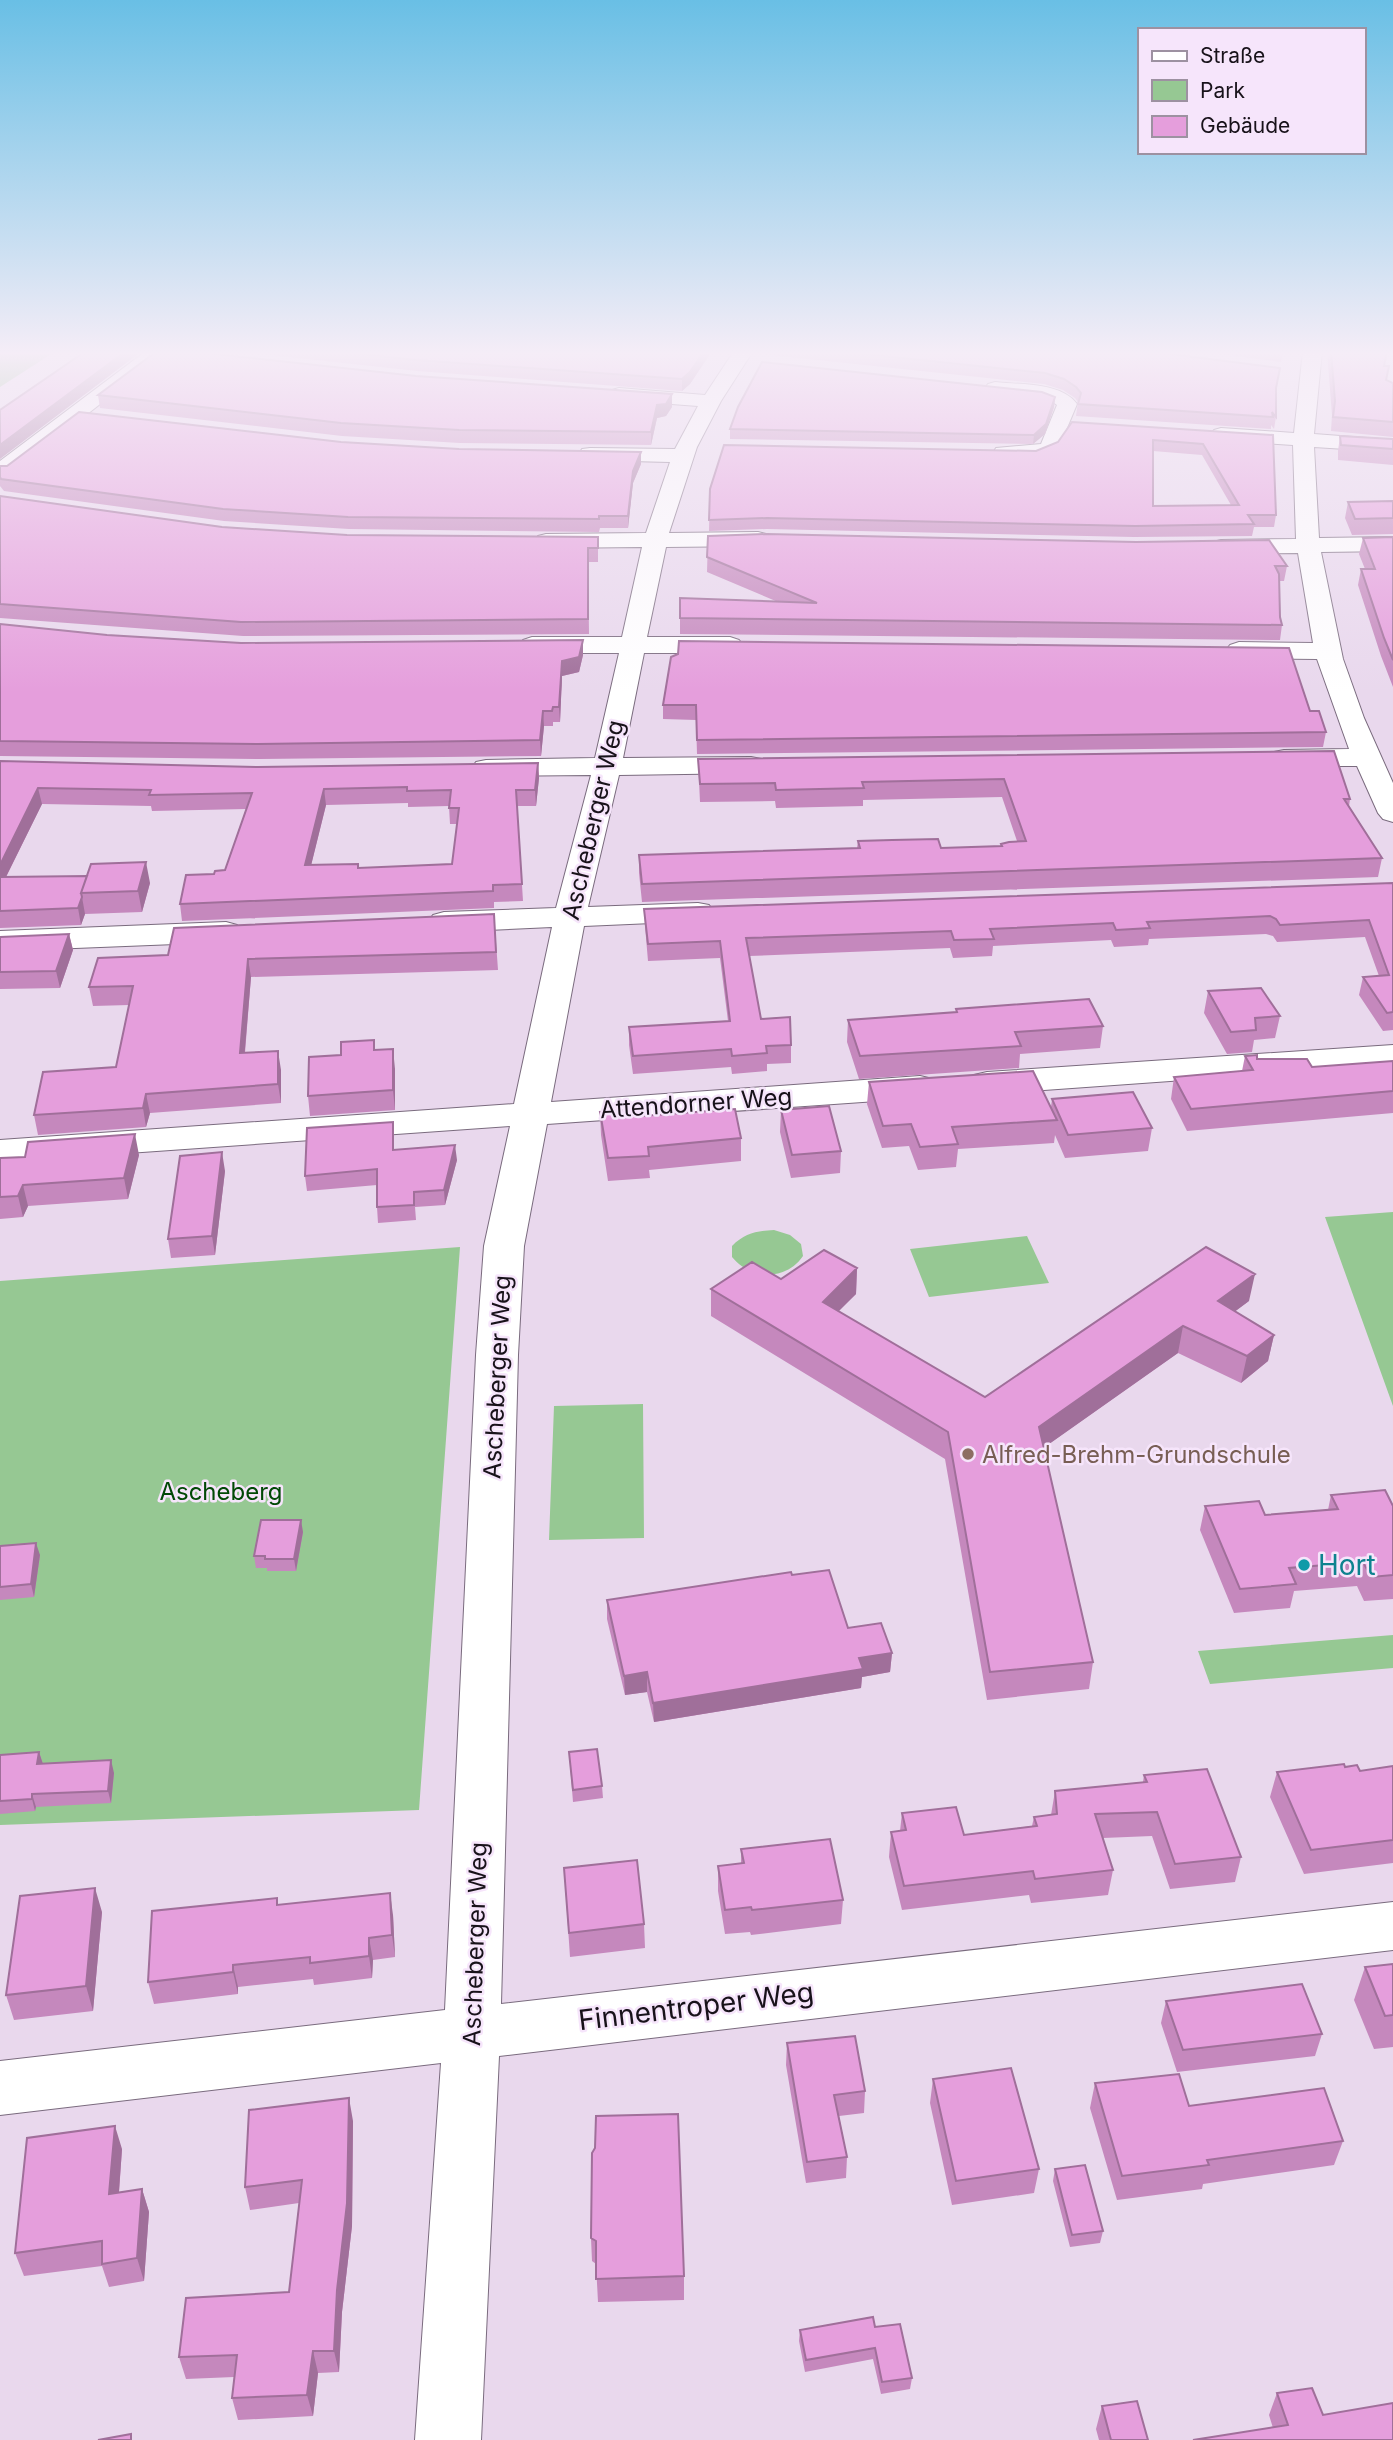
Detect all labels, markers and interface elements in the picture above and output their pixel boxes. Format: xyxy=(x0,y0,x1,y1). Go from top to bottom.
legend xyxy=(1138,28,1365,154)
text: Straße xyxy=(1200,43,1265,68)
text: Park xyxy=(1200,78,1245,103)
text: Gebäude xyxy=(1200,113,1290,138)
street label: Ascheberger Weg xyxy=(556,717,630,923)
street label: Attendorner Weg xyxy=(599,1082,793,1124)
street label: Ascheberger Weg xyxy=(477,1274,517,1480)
place label: Alfred-Brehm-Grundschule xyxy=(982,1440,1291,1469)
marker: Alfred-Brehm-Grundschule xyxy=(960,1446,976,1462)
park label: Ascheberg xyxy=(159,1477,283,1506)
place label: Hort xyxy=(1318,1548,1376,1582)
marker: Hort xyxy=(1296,1557,1312,1573)
street label: Ascheberger Weg xyxy=(457,1842,493,2046)
street label: Finnentroper Weg xyxy=(576,1975,816,2037)

